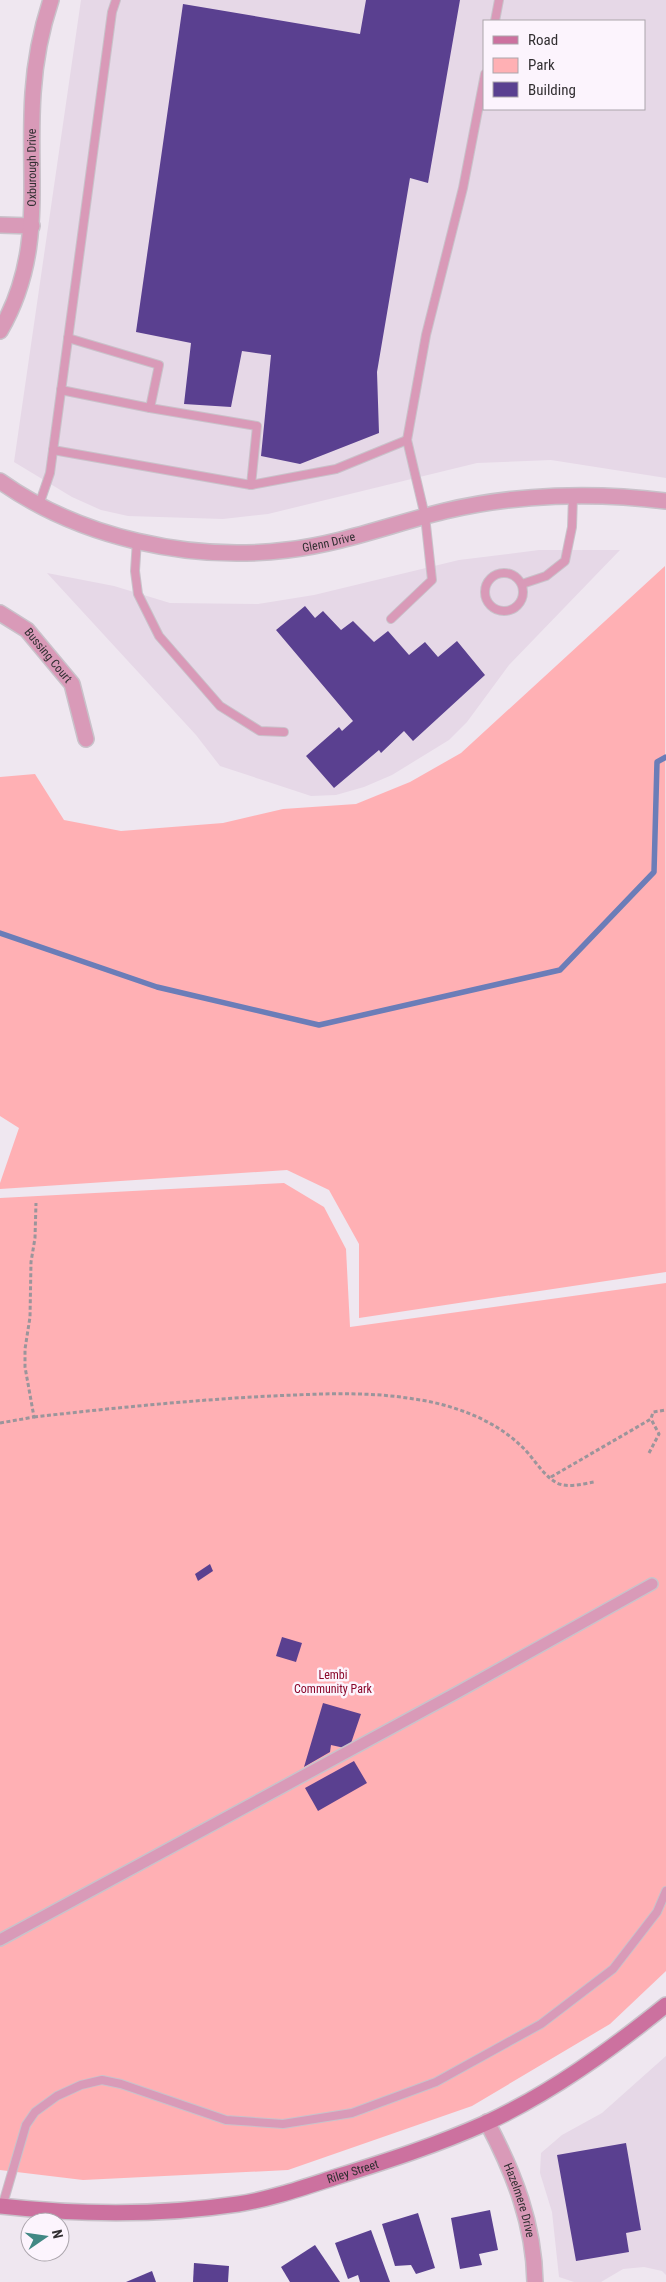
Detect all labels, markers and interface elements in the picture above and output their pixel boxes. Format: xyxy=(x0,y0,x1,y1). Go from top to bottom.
legend xyxy=(483,20,646,110)
text: Road xyxy=(528,31,558,49)
text: Park xyxy=(528,56,555,74)
text: Building xyxy=(528,81,576,99)
street label: Oxburough Drive xyxy=(25,128,39,207)
street label: Glenn Drive xyxy=(301,529,357,555)
street label: Bussing Court xyxy=(21,625,75,686)
park label: Lembi Community Park xyxy=(294,1668,373,1696)
street label: Riley Street xyxy=(325,2157,381,2186)
street label: Hazelmere Drive xyxy=(501,2161,537,2239)
north arrow xyxy=(20,2212,70,2262)
text: N xyxy=(49,2228,66,2240)

